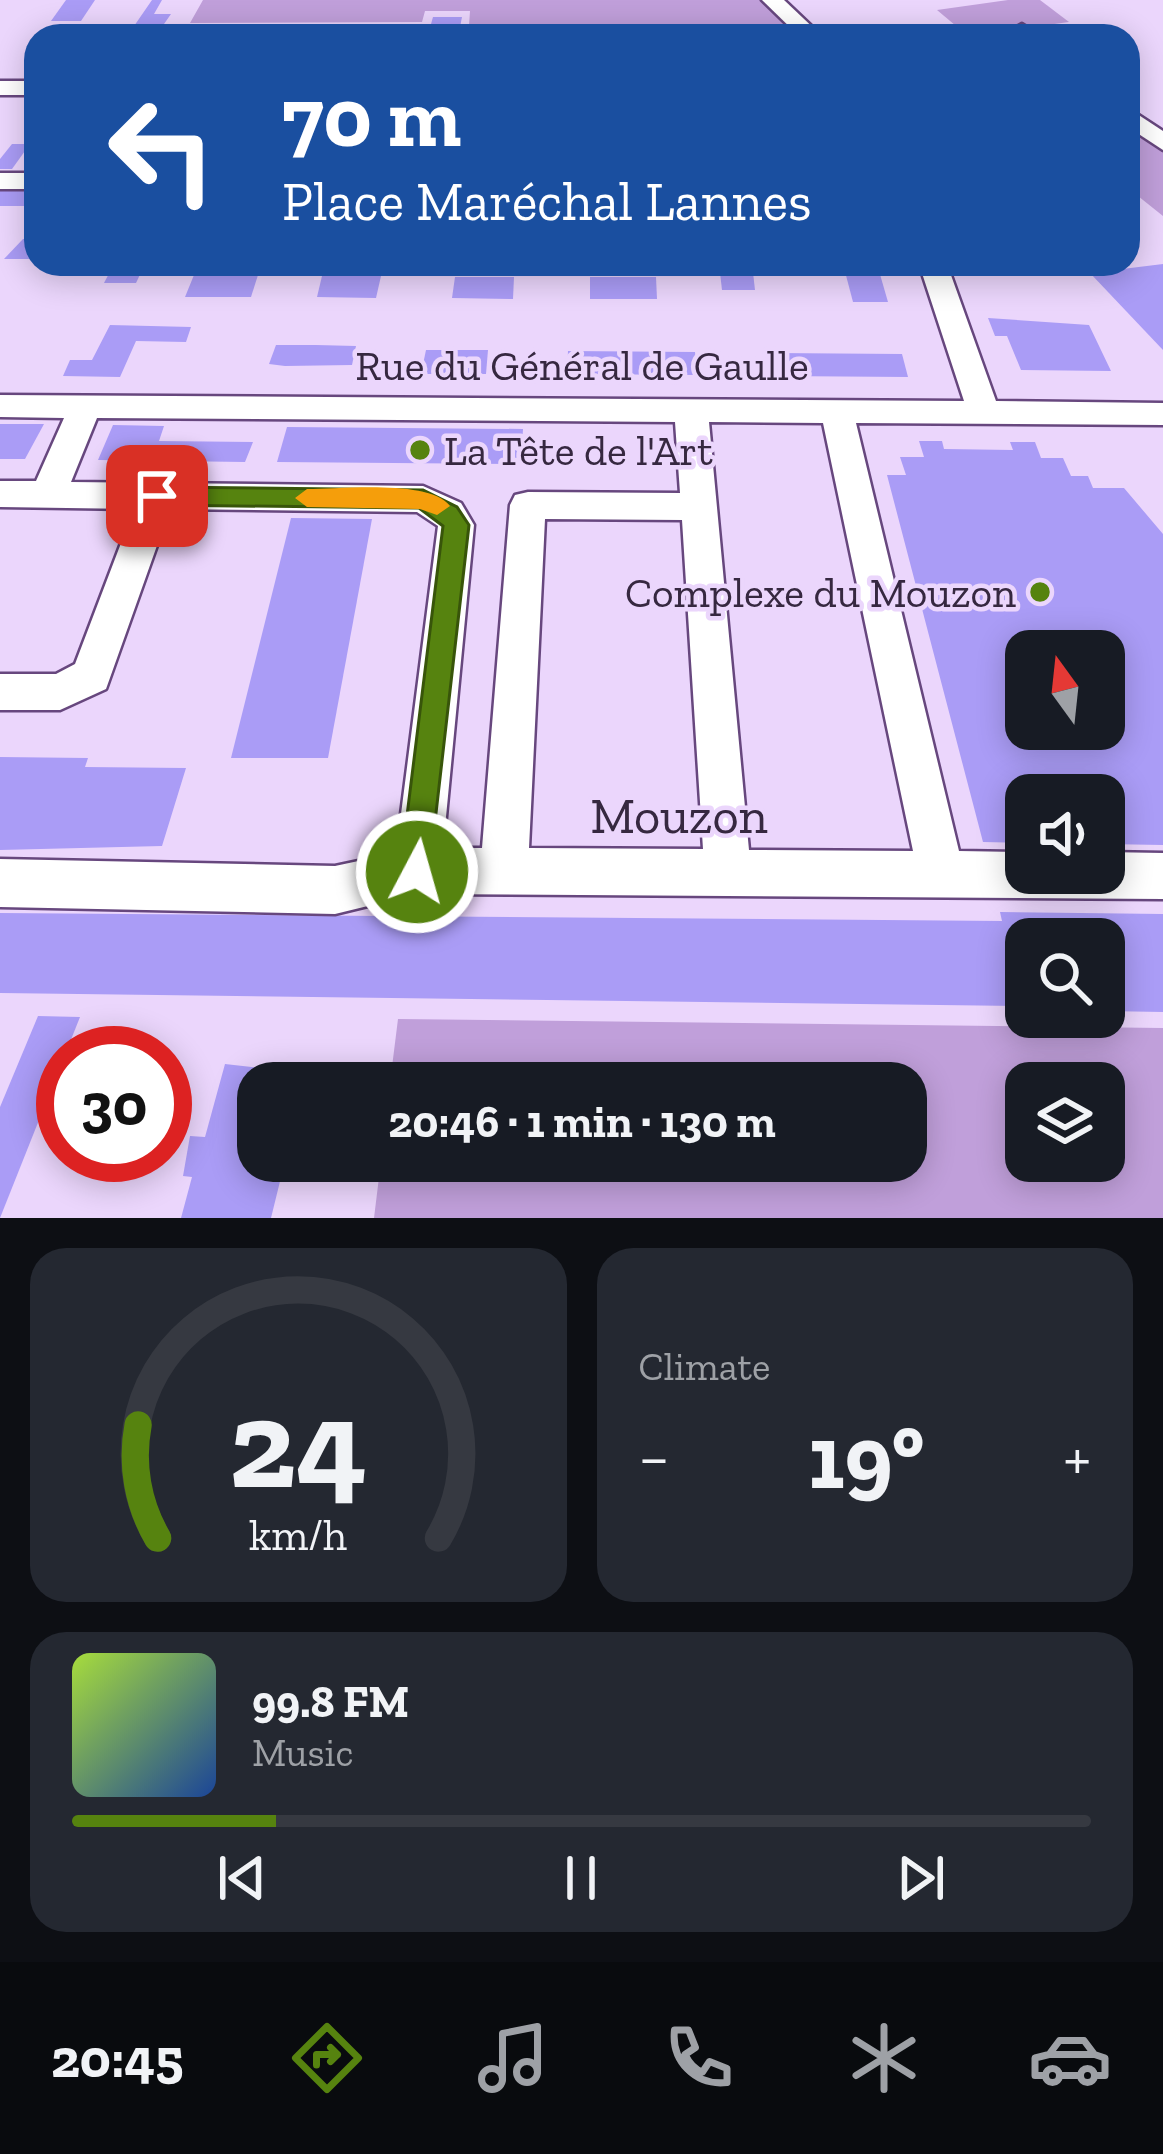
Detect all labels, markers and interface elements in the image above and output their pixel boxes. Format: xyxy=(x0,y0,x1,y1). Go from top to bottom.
text: 70 m xyxy=(282,67,461,168)
icon: left xyxy=(84,72,240,228)
text: Place Maréchal Lannes xyxy=(282,169,812,234)
street label: Rue du Général de Gaulle xyxy=(355,340,809,391)
place label: La Tête de l'Art xyxy=(444,425,713,476)
marker: La Tête de l'Art xyxy=(407,437,433,463)
pin xyxy=(106,445,208,547)
icon: arrive xyxy=(124,463,190,529)
place label: Complexe du Mouzon xyxy=(625,567,1016,618)
marker: Complexe du Mouzon xyxy=(1027,579,1053,605)
north arrow xyxy=(1005,630,1125,750)
map controls xyxy=(1005,630,1125,1182)
button: sound xyxy=(1005,774,1125,894)
street label: Mouzon xyxy=(590,785,768,846)
position arrow xyxy=(354,809,480,935)
button: search xyxy=(1005,918,1125,1038)
speed limit sign: 30 xyxy=(36,1026,192,1182)
button: layers xyxy=(1005,1062,1125,1182)
text: 20:46 · 1 min · 130 m xyxy=(388,1095,776,1149)
text: Climate xyxy=(639,1343,770,1390)
text: 24 xyxy=(229,1369,367,1519)
text: 19° xyxy=(808,1403,924,1511)
text: − xyxy=(639,1418,669,1497)
text: + xyxy=(1063,1418,1091,1497)
text: km/h xyxy=(249,1510,347,1561)
text: 99.8 FM xyxy=(252,1675,409,1729)
text: Music xyxy=(252,1729,354,1776)
icon: previous xyxy=(209,1845,275,1911)
icon: pause xyxy=(548,1845,614,1911)
icon: next xyxy=(888,1845,954,1911)
icon: directions xyxy=(285,2016,369,2100)
icon: music xyxy=(471,2016,555,2100)
icon: phone xyxy=(657,2016,741,2100)
icon: climate xyxy=(842,2016,926,2100)
icon: car xyxy=(1028,2016,1112,2100)
text: 20:45 xyxy=(51,2026,183,2091)

